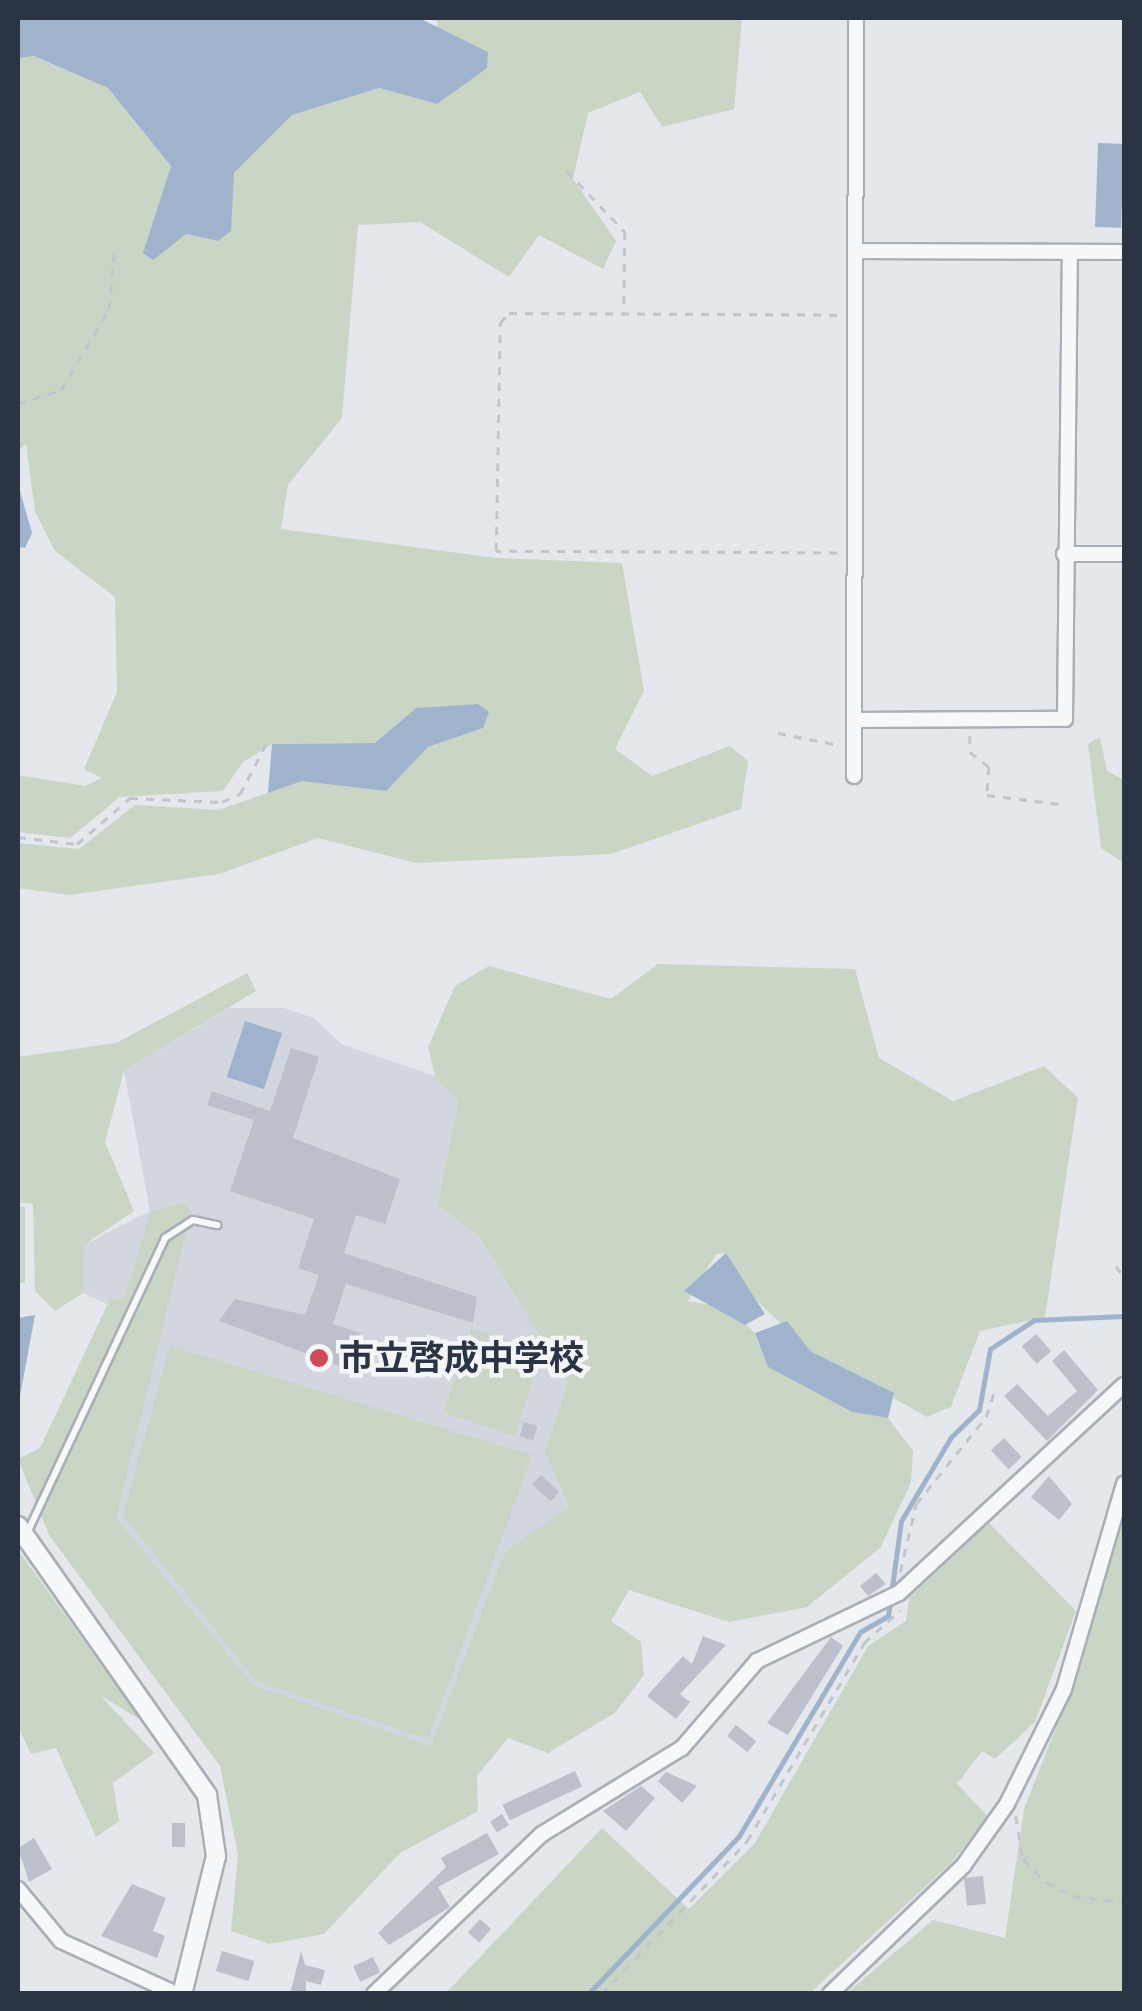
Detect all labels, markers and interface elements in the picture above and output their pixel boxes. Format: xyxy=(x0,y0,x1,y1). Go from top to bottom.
place label: 市立啓成中学校 xyxy=(339,1337,584,1379)
marker: 市立啓成中学校 xyxy=(308,1347,330,1369)

